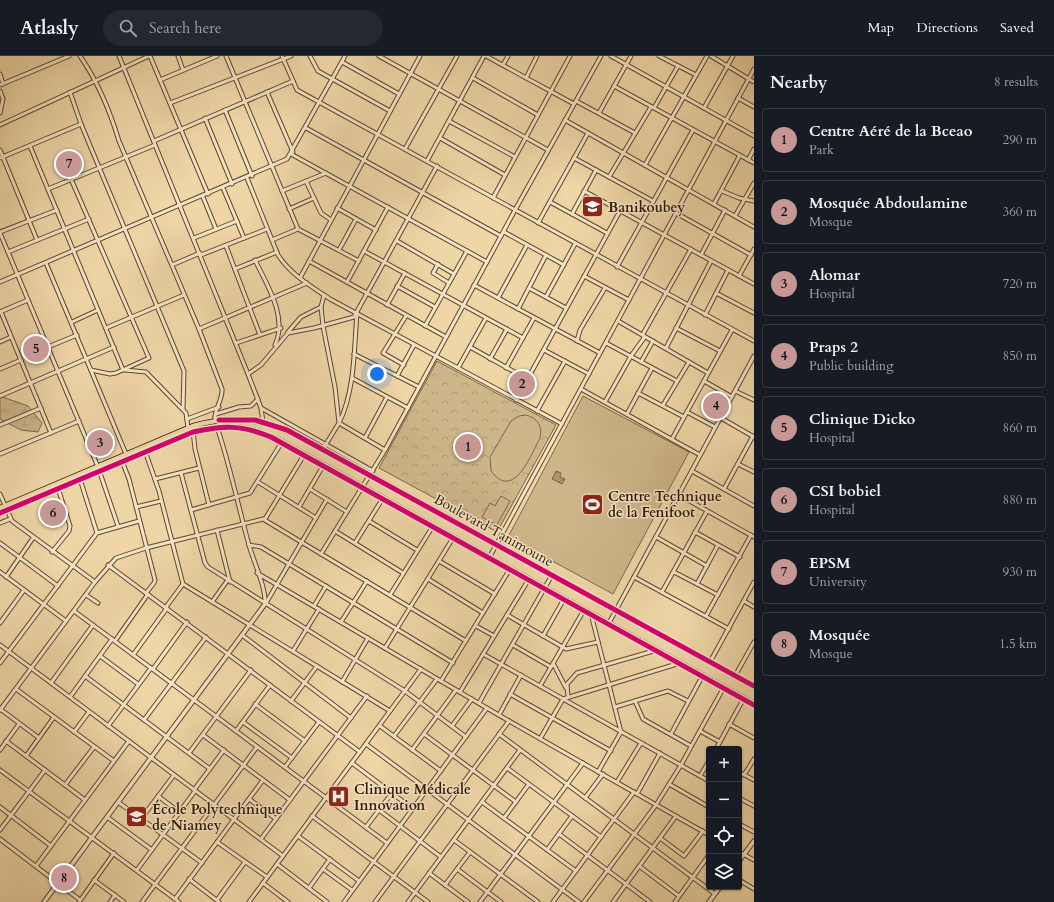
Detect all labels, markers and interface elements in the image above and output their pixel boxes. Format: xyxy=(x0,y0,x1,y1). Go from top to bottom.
search box xyxy=(103,10,383,46)
text: Atlasly xyxy=(20,15,79,41)
icon: search xyxy=(117,17,139,39)
text: Search here xyxy=(149,18,222,38)
text: Map xyxy=(868,18,894,37)
text: Directions xyxy=(916,18,978,37)
text: Saved xyxy=(1000,18,1034,37)
text: Nearby xyxy=(770,71,827,94)
text: 8 results xyxy=(994,73,1038,91)
text: Centre Aéré de la Bceao xyxy=(809,121,973,141)
text: 1 xyxy=(781,131,787,149)
text: 290 m xyxy=(1003,131,1037,149)
text: Park xyxy=(809,141,834,159)
pin: 7 xyxy=(56,149,82,179)
text: Mosquée Abdoulamine xyxy=(809,193,968,213)
school or university icon: Banikoubey xyxy=(580,194,606,220)
place label: Banikoubey xyxy=(608,198,685,217)
text: 2 xyxy=(781,203,787,221)
text: 360 m xyxy=(1003,203,1037,221)
text: Mosque xyxy=(809,213,853,231)
text: Alomar xyxy=(809,265,860,285)
text: 3 xyxy=(781,275,787,293)
text: 720 m xyxy=(1003,275,1037,293)
text: Hospital xyxy=(809,285,855,303)
pin: 5 xyxy=(23,334,49,364)
text: Praps 2 xyxy=(809,337,858,357)
text: 4 xyxy=(781,347,787,365)
text: 850 m xyxy=(1003,347,1037,365)
text: Public building xyxy=(809,357,894,375)
your location xyxy=(367,364,387,384)
pin: 2 xyxy=(509,369,535,399)
pin: 4 xyxy=(703,391,729,421)
text: Clinique Dicko xyxy=(809,409,915,429)
text: 5 xyxy=(781,419,787,437)
text: 860 m xyxy=(1003,419,1037,437)
pin: 3 xyxy=(87,428,113,458)
text: Hospital xyxy=(809,429,855,447)
pin: 1 xyxy=(455,432,481,462)
text: CSI bobiel xyxy=(809,481,881,501)
place label: Centre Technique de la Fenifoot xyxy=(608,487,722,522)
street label: Boulevard Tanimoune xyxy=(431,490,557,571)
sports icon: Centre Technique de la Fenifoot xyxy=(580,491,606,517)
text: 6 xyxy=(781,491,787,509)
text: 880 m xyxy=(1003,491,1037,509)
pin: 6 xyxy=(40,498,66,528)
text: Hospital xyxy=(809,501,855,519)
text: EPSM xyxy=(809,553,851,573)
text: 7 xyxy=(781,563,787,581)
text: 930 m xyxy=(1003,563,1037,581)
text: University xyxy=(809,573,867,591)
text: Mosquée xyxy=(809,625,870,645)
text: 8 xyxy=(781,635,787,653)
text: 1.5 km xyxy=(999,635,1037,653)
text: Mosque xyxy=(809,645,853,663)
map controls xyxy=(706,746,742,890)
button: + xyxy=(706,746,742,782)
place label: Clinique Médicale Innovation xyxy=(354,780,471,815)
button: − xyxy=(706,782,742,818)
hospital icon: Clinique Médicale Innovation xyxy=(326,784,352,810)
place label: École Polytechnique de Niamey xyxy=(152,799,283,835)
school or university icon: École Polytechnique de Niamey xyxy=(123,804,149,830)
button: locate xyxy=(706,818,742,854)
button: layers xyxy=(706,854,742,890)
pin: 8 xyxy=(51,863,77,893)

